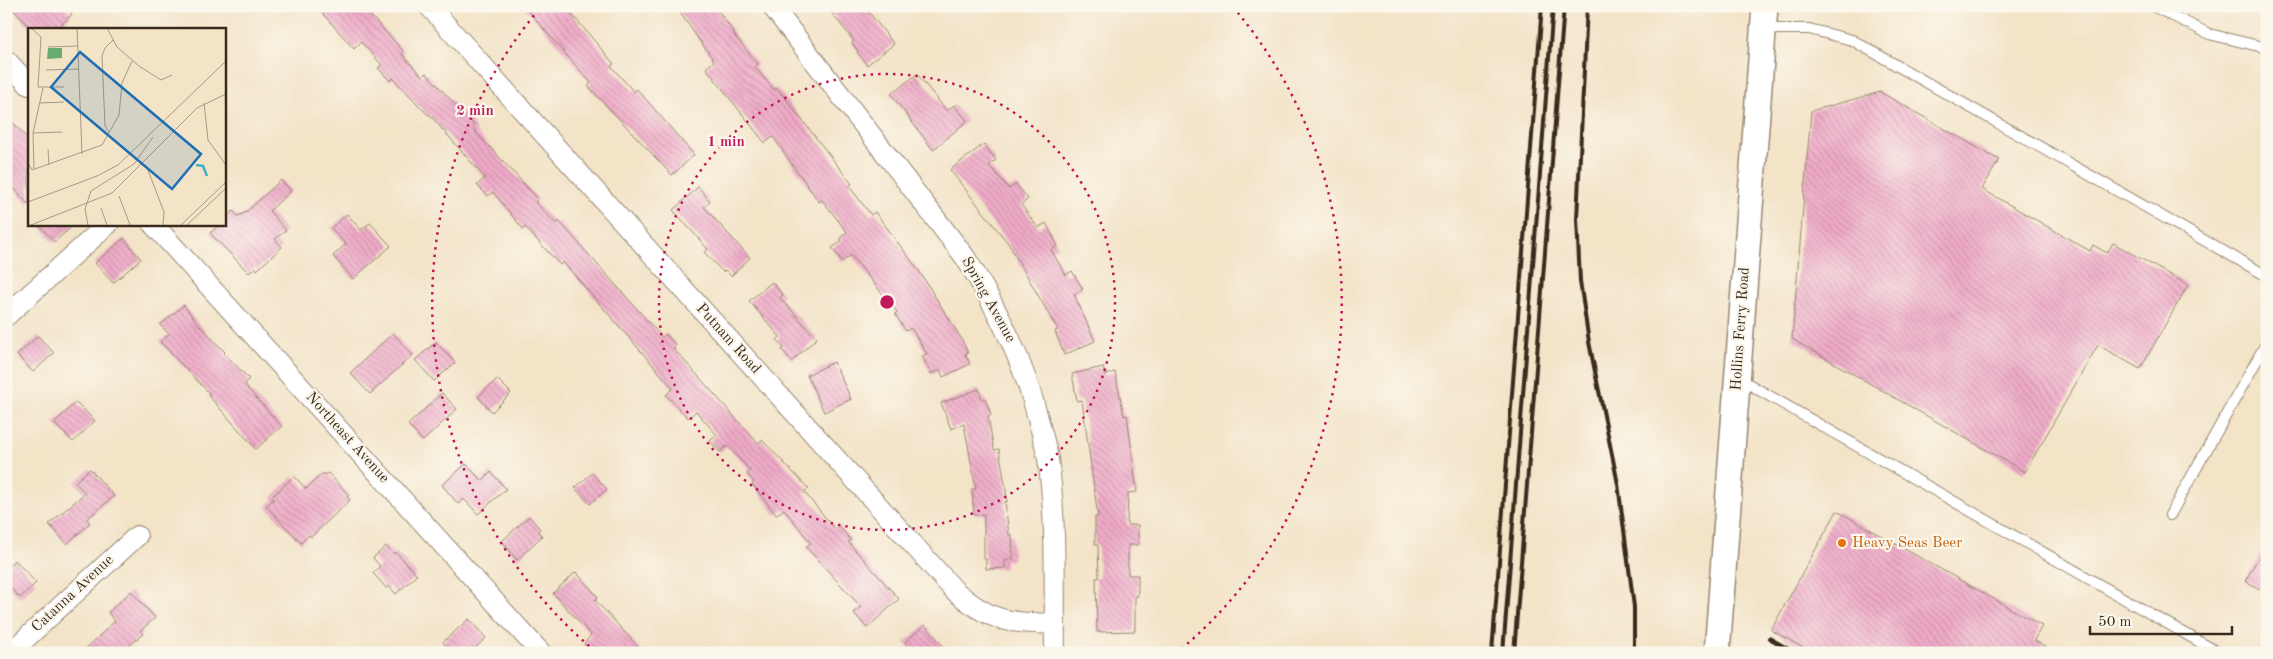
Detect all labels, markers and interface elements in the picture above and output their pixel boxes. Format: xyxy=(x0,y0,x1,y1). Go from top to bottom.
inset map xyxy=(28,28,225,225)
text: 2 min xyxy=(456,104,494,119)
text: 1 min xyxy=(707,135,745,150)
street label: Spring Avenue xyxy=(958,255,1018,345)
street label: Hollins Ferry Road xyxy=(1729,266,1753,391)
centre of rings xyxy=(878,293,896,311)
street label: Putnam Road xyxy=(693,301,763,377)
street label: Northeast Avenue xyxy=(302,390,392,486)
place label: Heavy Seas Beer xyxy=(1852,536,1962,551)
marker: Heavy Seas Beer xyxy=(1836,537,1848,549)
street label: Catanna Avenue xyxy=(29,552,117,635)
scale bar xyxy=(2090,604,2233,636)
text: 50 m xyxy=(2098,615,2132,630)

